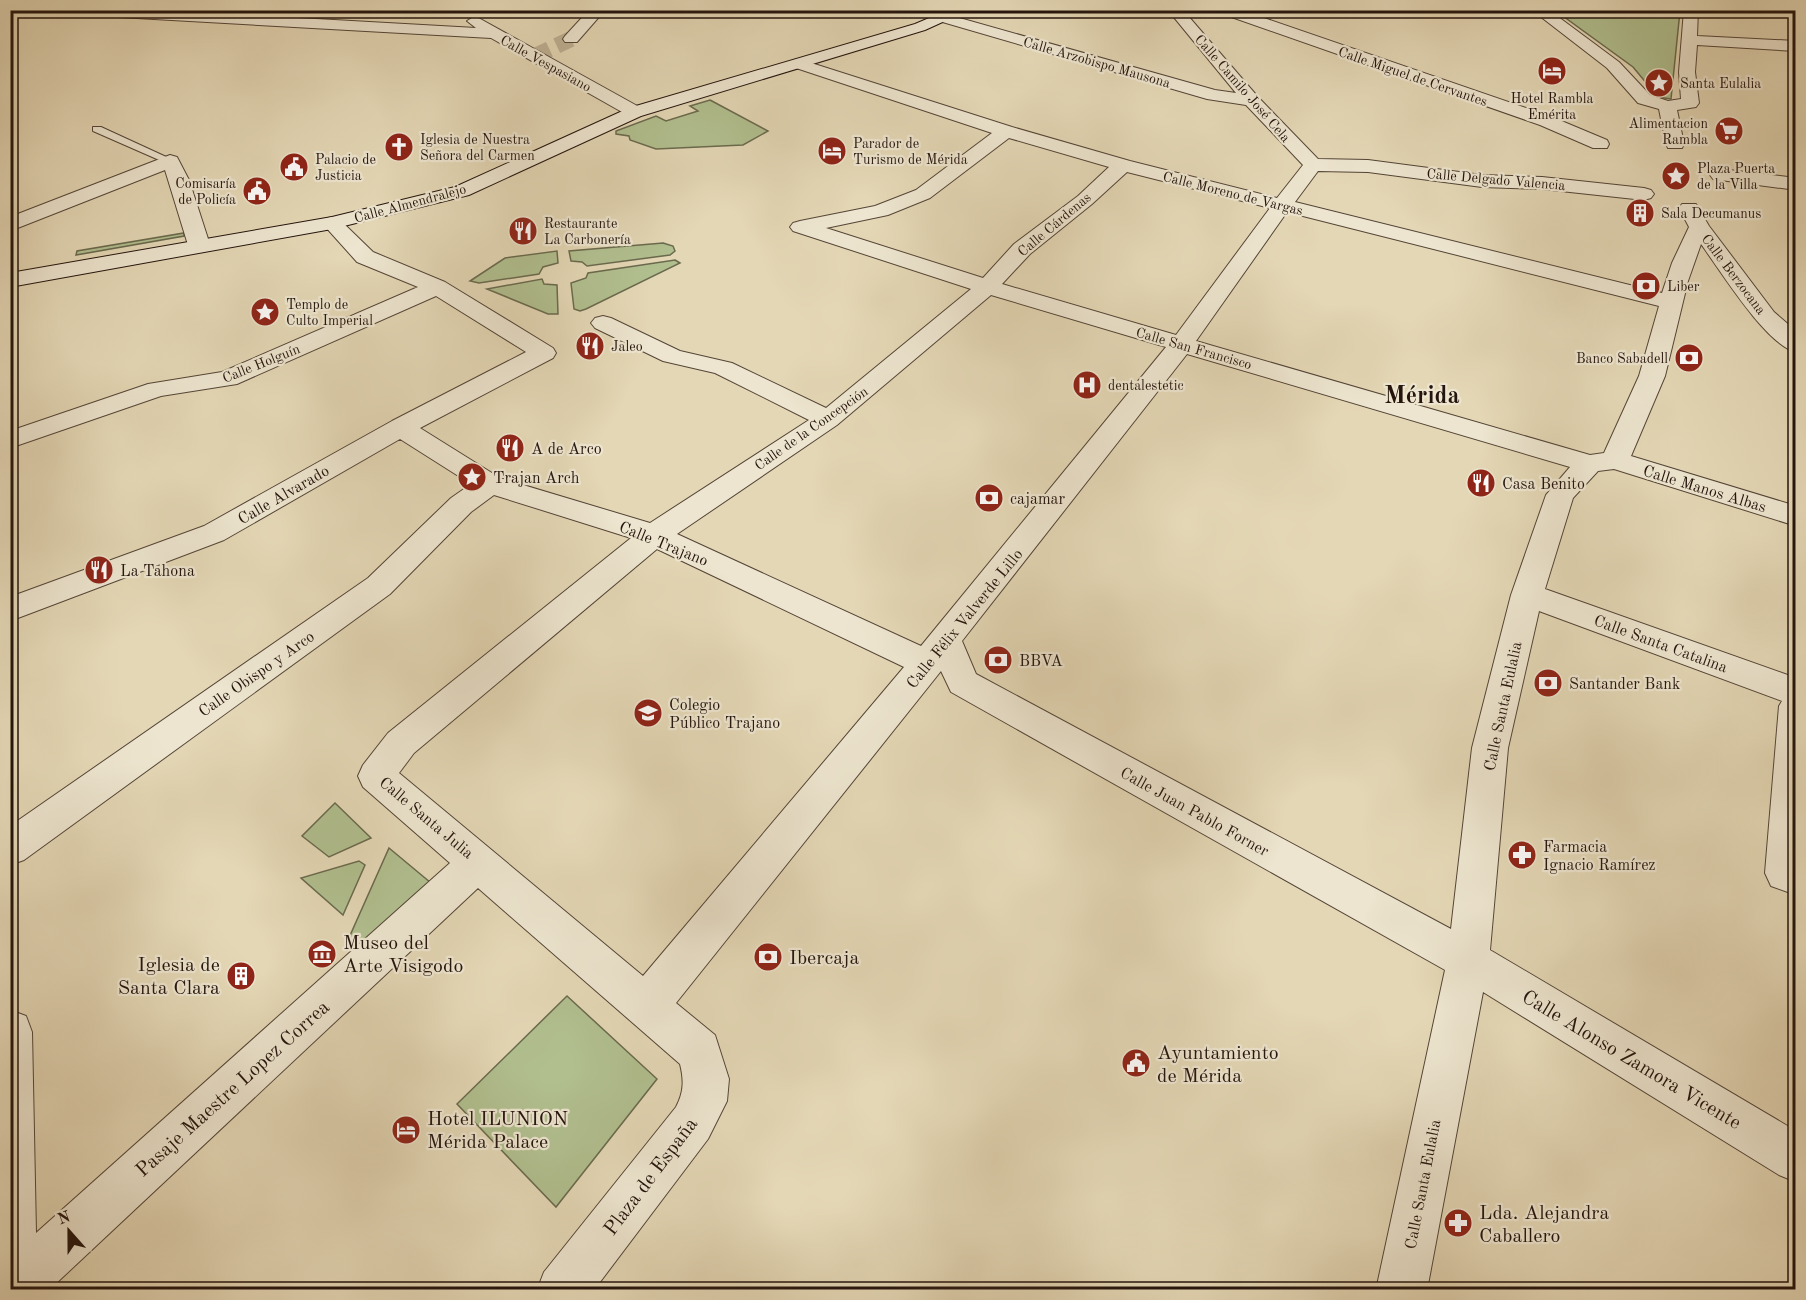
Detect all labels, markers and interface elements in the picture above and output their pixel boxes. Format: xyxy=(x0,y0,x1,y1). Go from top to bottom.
street label: Calle Camilo José Cela xyxy=(1192,32,1293,145)
street label: Calle Vespasiano xyxy=(498,33,593,95)
street label: Calle Arzobispo Mausona xyxy=(1021,35,1172,91)
street label: Calle Miguel de Cervantes xyxy=(1336,45,1489,109)
hotel icon: Hotel Rambla Emérita xyxy=(1536,55,1568,87)
place icon: Santa Eulalia xyxy=(1643,67,1675,99)
place label: Santa Eulalia xyxy=(1680,77,1761,91)
place label: Hotel Rambla Emérita xyxy=(1511,92,1594,122)
supermarket icon: Alimentacion Rambla xyxy=(1713,115,1745,147)
place label: Alimentacion Rambla xyxy=(1628,117,1708,147)
church icon: Iglesia de Nuestra Señora del Carmen xyxy=(383,131,415,163)
place label: Iglesia de Nuestra Señora del Carmen xyxy=(420,133,535,163)
hotel icon: Parador de Turismo de Mérida xyxy=(816,135,848,167)
place label: Parador de Turismo de Mérida xyxy=(853,137,968,167)
public building icon: Palacio de Justicia xyxy=(278,151,310,183)
place label: Palacio de Justicia xyxy=(315,153,376,183)
place icon: Plaza Puerta de la Villa xyxy=(1660,160,1692,192)
place label: Plaza Puerta de la Villa xyxy=(1697,162,1775,192)
street label: Calle Delgado Valencia xyxy=(1426,167,1566,193)
street label: Calle Moreno de Vargas xyxy=(1161,170,1304,218)
public building icon: Comisaría de Policía xyxy=(241,175,273,207)
place label: Comisaría de Policía xyxy=(175,177,236,207)
street label: Calle Almendralejo xyxy=(353,182,468,226)
street label: Calle Cárdenas xyxy=(1015,190,1094,259)
building icon: Sala Decumanus xyxy=(1624,197,1656,229)
place label: Sala Decumanus xyxy=(1661,207,1761,221)
restaurant icon: Restaurante La Carbonería xyxy=(507,215,539,247)
place label: Restaurante La Carbonería xyxy=(544,217,631,247)
street label: Calle Berzocana xyxy=(1699,232,1768,317)
bank icon: Liber xyxy=(1630,270,1662,302)
place label: Liber xyxy=(1667,280,1700,294)
place icon: Templo de Culto Imperial xyxy=(249,296,281,328)
place label: Templo de Culto Imperial xyxy=(286,298,373,328)
street label: Calle San Francisco xyxy=(1134,326,1253,372)
restaurant icon: Jaleo xyxy=(574,330,606,362)
place label: Jaleo xyxy=(611,340,643,354)
street label: Calle Holguín xyxy=(221,342,303,386)
bank icon: Banco Sabadell xyxy=(1673,342,1705,374)
place label: Banco Sabadell xyxy=(1576,352,1668,366)
hospital icon: dentalestetic xyxy=(1071,369,1103,401)
place label: dentalestetic xyxy=(1108,379,1184,393)
street label: Calle de la Concepción xyxy=(752,384,871,473)
district label: Mérida xyxy=(1384,385,1460,409)
restaurant icon: A de Arco xyxy=(494,432,526,464)
place label: A de Arco xyxy=(531,442,602,458)
place icon: Trajan Arch xyxy=(456,461,488,493)
street label: Calle Alvarado xyxy=(236,463,332,528)
street label: Calle Manos Albas xyxy=(1641,464,1768,516)
restaurant icon: Casa Benito xyxy=(1465,467,1497,499)
place label: Trajan Arch xyxy=(493,471,580,487)
place label: Casa Benito xyxy=(1502,477,1585,493)
bank icon: cajamar xyxy=(973,482,1005,514)
place label: cajamar xyxy=(1010,492,1066,508)
street label: Calle Trajano xyxy=(616,520,710,570)
street label: Calle Félix Valverde Lillo xyxy=(904,546,1027,692)
restaurant icon: La Tahona xyxy=(83,554,115,586)
place label: La Tahona xyxy=(120,564,195,580)
street label: Calle Santa Catalina xyxy=(1591,613,1729,677)
street label: Calle Obispo y Arco xyxy=(196,629,318,721)
street label: Calle Santa Eulalia xyxy=(1482,640,1526,773)
bank icon: BBVA xyxy=(982,644,1014,676)
place label: BBVA xyxy=(1019,654,1063,670)
bank icon: Santander Bank xyxy=(1532,667,1564,699)
place label: Santander Bank xyxy=(1569,677,1680,693)
school or university icon: Colegio Público Trajano xyxy=(632,697,664,729)
place label: Colegio Público Trajano xyxy=(669,698,780,732)
street label: Calle Juan Pablo Forner xyxy=(1117,765,1271,860)
street label: Calle Santa Julia xyxy=(376,775,476,862)
pharmacy icon: Farmacia Ignacio Ramírez xyxy=(1506,839,1538,871)
place label: Farmacia Ignacio Ramírez xyxy=(1543,840,1656,874)
place label: Museo del Arte Visigodo xyxy=(343,934,463,977)
museum icon: Museo del Arte Visigodo xyxy=(306,938,338,970)
bank icon: Ibercaja xyxy=(752,941,784,973)
place label: Ibercaja xyxy=(789,949,860,969)
place label: Iglesia de Santa Clara xyxy=(118,956,220,999)
building icon: Iglesia de Santa Clara xyxy=(225,960,257,992)
street label: Calle Alonso Zamora Vicente xyxy=(1518,987,1744,1134)
street label: Pasaje Maestre Lopez Correa xyxy=(133,997,334,1182)
place label: Ayuntamiento de Mérida xyxy=(1157,1044,1279,1087)
public building icon: Ayuntamiento de Mérida xyxy=(1120,1047,1152,1079)
place label: Hotel ILUNION Mérida Palace xyxy=(427,1110,568,1153)
hotel icon: Hotel ILUNION Mérida Palace xyxy=(390,1114,422,1146)
street label: Plaza de España xyxy=(601,1114,702,1240)
street label: Calle Santa Eulalia xyxy=(1404,1118,1444,1251)
north arrow xyxy=(39,1201,99,1261)
place label: Lda. Alejandra Caballero xyxy=(1479,1204,1610,1247)
pharmacy icon: Lda. Alejandra Caballero xyxy=(1442,1207,1474,1239)
text: N xyxy=(56,1209,74,1229)

